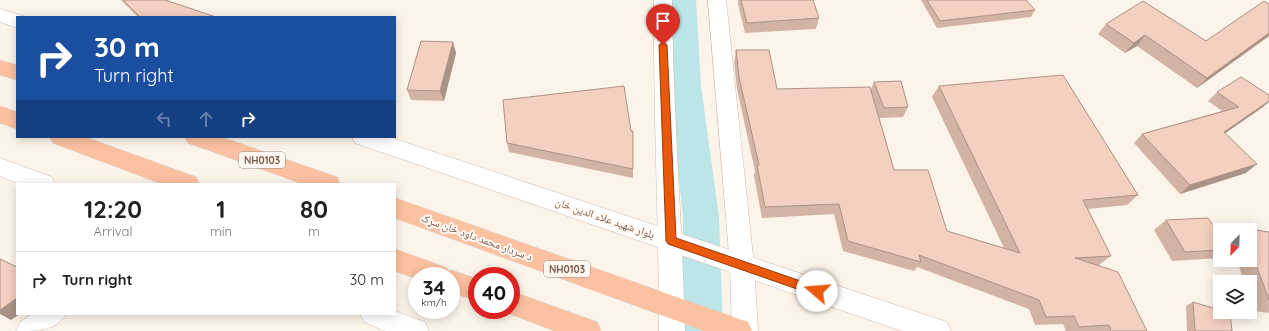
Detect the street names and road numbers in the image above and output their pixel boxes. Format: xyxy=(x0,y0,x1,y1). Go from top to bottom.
road number: NH0103 xyxy=(239,152,285,168)
street label: بلوار شهید علاء الدین خان xyxy=(554,194,656,242)
street label: د سردار محمد داود خان سړک xyxy=(419,210,535,264)
road number: NH0103 xyxy=(544,261,590,277)

